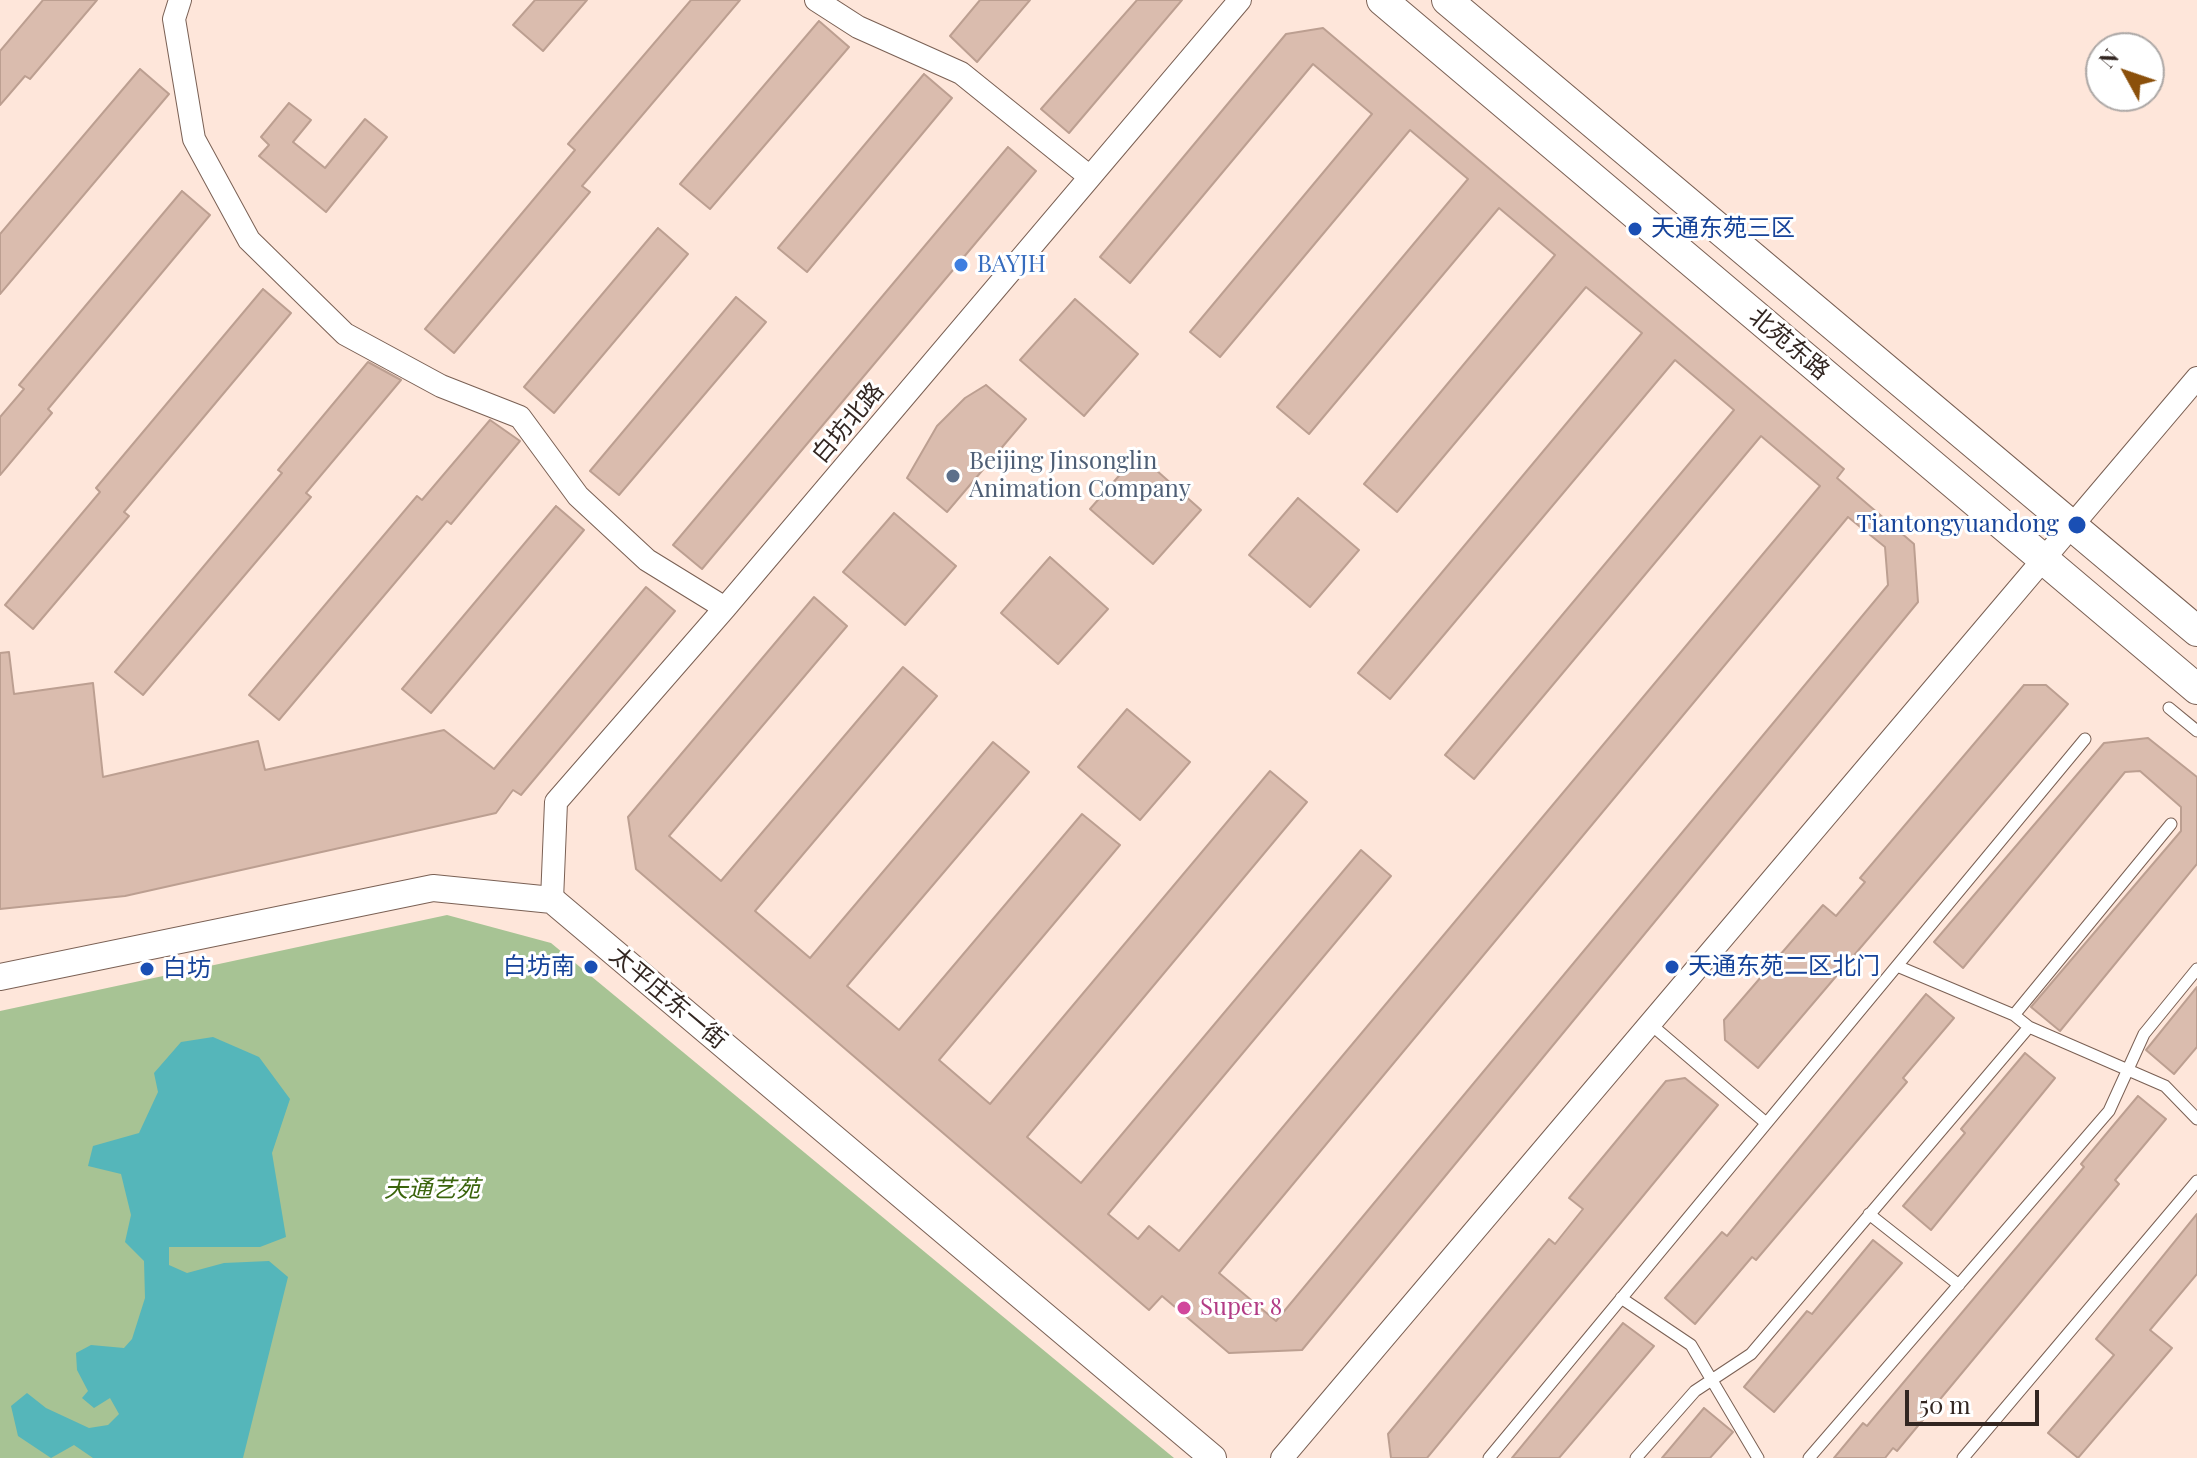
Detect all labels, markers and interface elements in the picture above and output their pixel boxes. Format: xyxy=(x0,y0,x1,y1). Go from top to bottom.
north arrow xyxy=(2085,32,2165,112)
text: N xyxy=(2092,42,2125,74)
place label: 天通东苑三区 xyxy=(1651,215,1795,243)
marker: 天通东苑三区 xyxy=(1626,220,1644,238)
place label: BAYJH xyxy=(977,251,1046,279)
marker: BAYJH xyxy=(952,256,970,274)
street label: 北苑东路 xyxy=(1743,302,1835,386)
street label: 白坊北路 xyxy=(806,377,890,469)
place label: Beijing Jinsonglin Animation Company xyxy=(969,448,1191,504)
marker: Beijing Jinsonglin Animation Company xyxy=(944,467,962,485)
place label: Tiantongyuandong xyxy=(1856,511,2059,539)
marker: Tiantongyuandong xyxy=(2066,514,2088,536)
street label: 太平庄东一街 xyxy=(604,941,732,1055)
place label: 白坊南 xyxy=(503,953,575,981)
place label: 天通东苑二区北门 xyxy=(1688,953,1880,981)
place label: 白坊 xyxy=(163,955,211,983)
marker: 白坊南 xyxy=(582,958,600,976)
marker: 天通东苑二区北门 xyxy=(1663,958,1681,976)
marker: 白坊 xyxy=(138,960,156,978)
park label: 天通艺苑 xyxy=(384,1176,480,1204)
place label: Super 8 xyxy=(1200,1294,1282,1322)
marker: Super 8 xyxy=(1175,1299,1193,1317)
scale bar xyxy=(1909,1374,2043,1424)
text: 50 m xyxy=(1919,1388,1971,1420)

